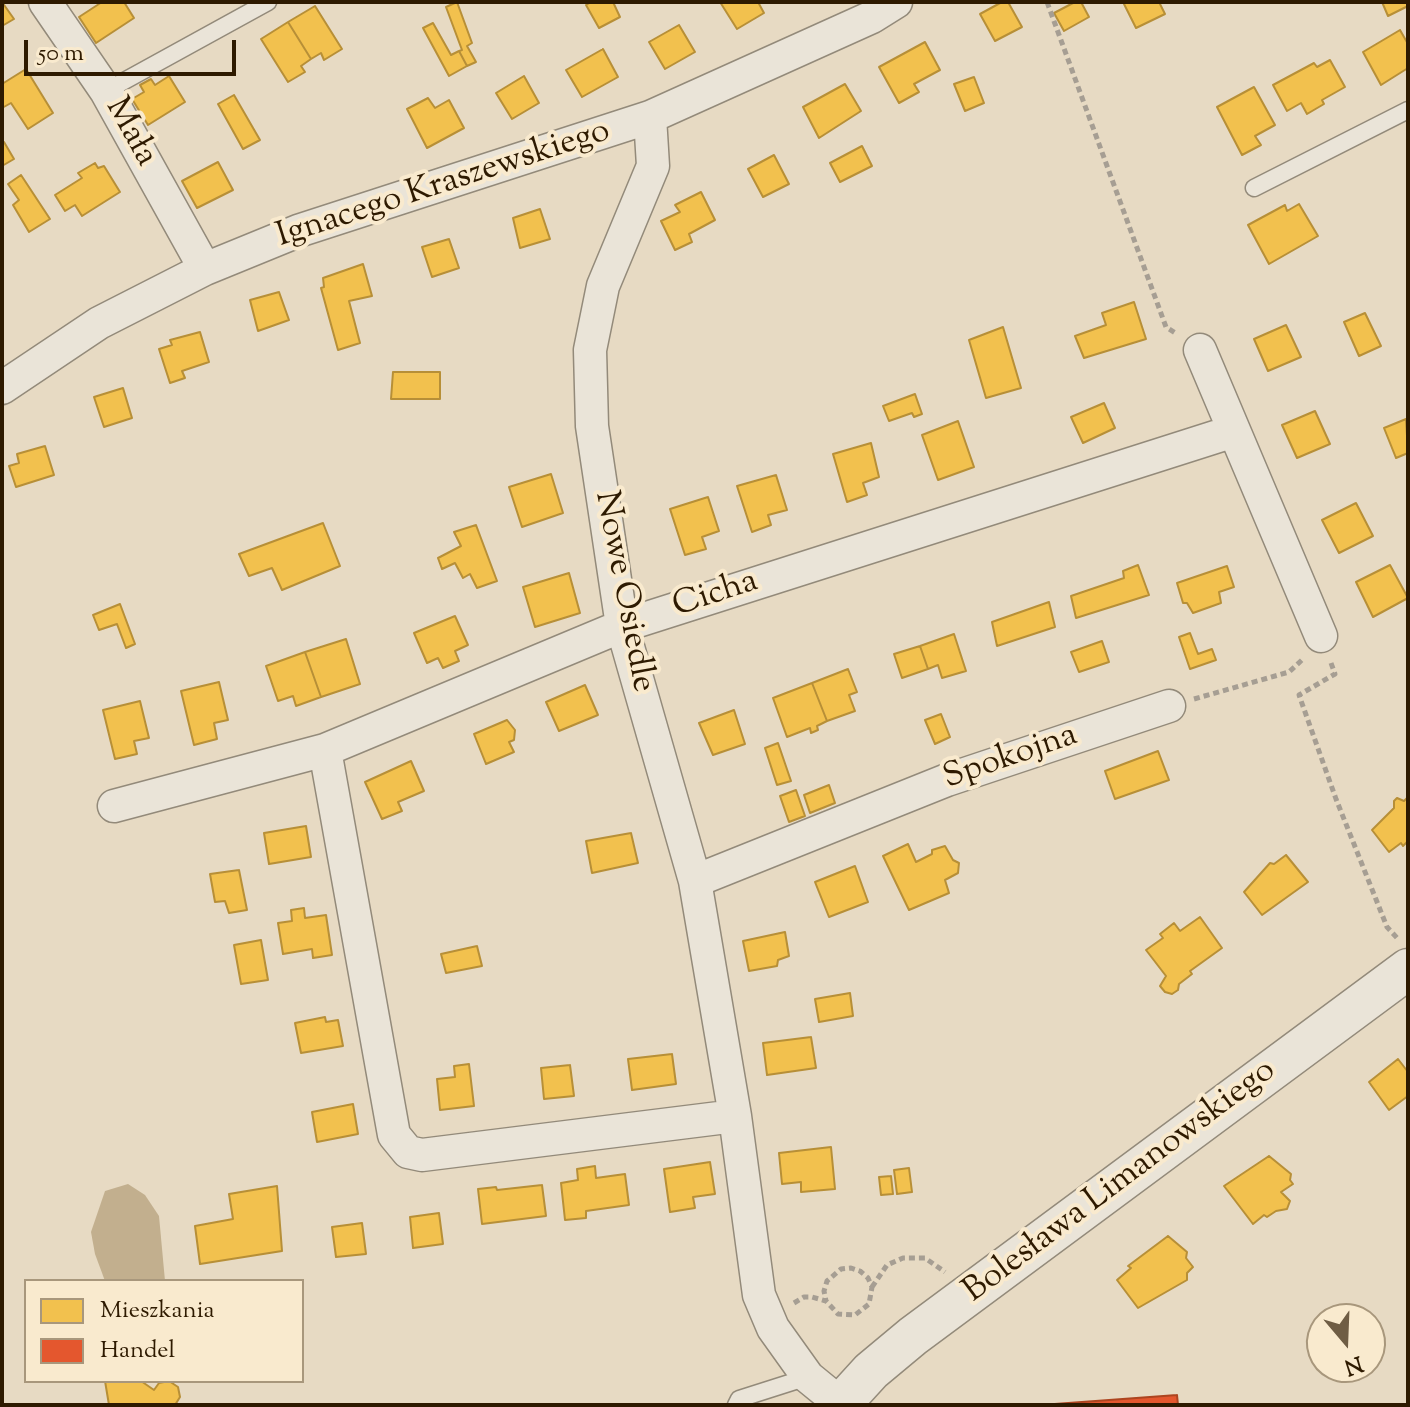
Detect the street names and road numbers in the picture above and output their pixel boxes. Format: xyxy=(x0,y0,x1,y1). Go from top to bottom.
street label: Mała xyxy=(94,92,164,174)
street label: Ignacego Kraszewskiego xyxy=(272,113,616,259)
street label: Nowe Osiedle xyxy=(583,488,661,696)
street label: Cicha xyxy=(668,563,764,629)
street label: Spokojna xyxy=(939,717,1083,801)
street label: Bolesława Limanowskiego xyxy=(957,1052,1285,1314)

